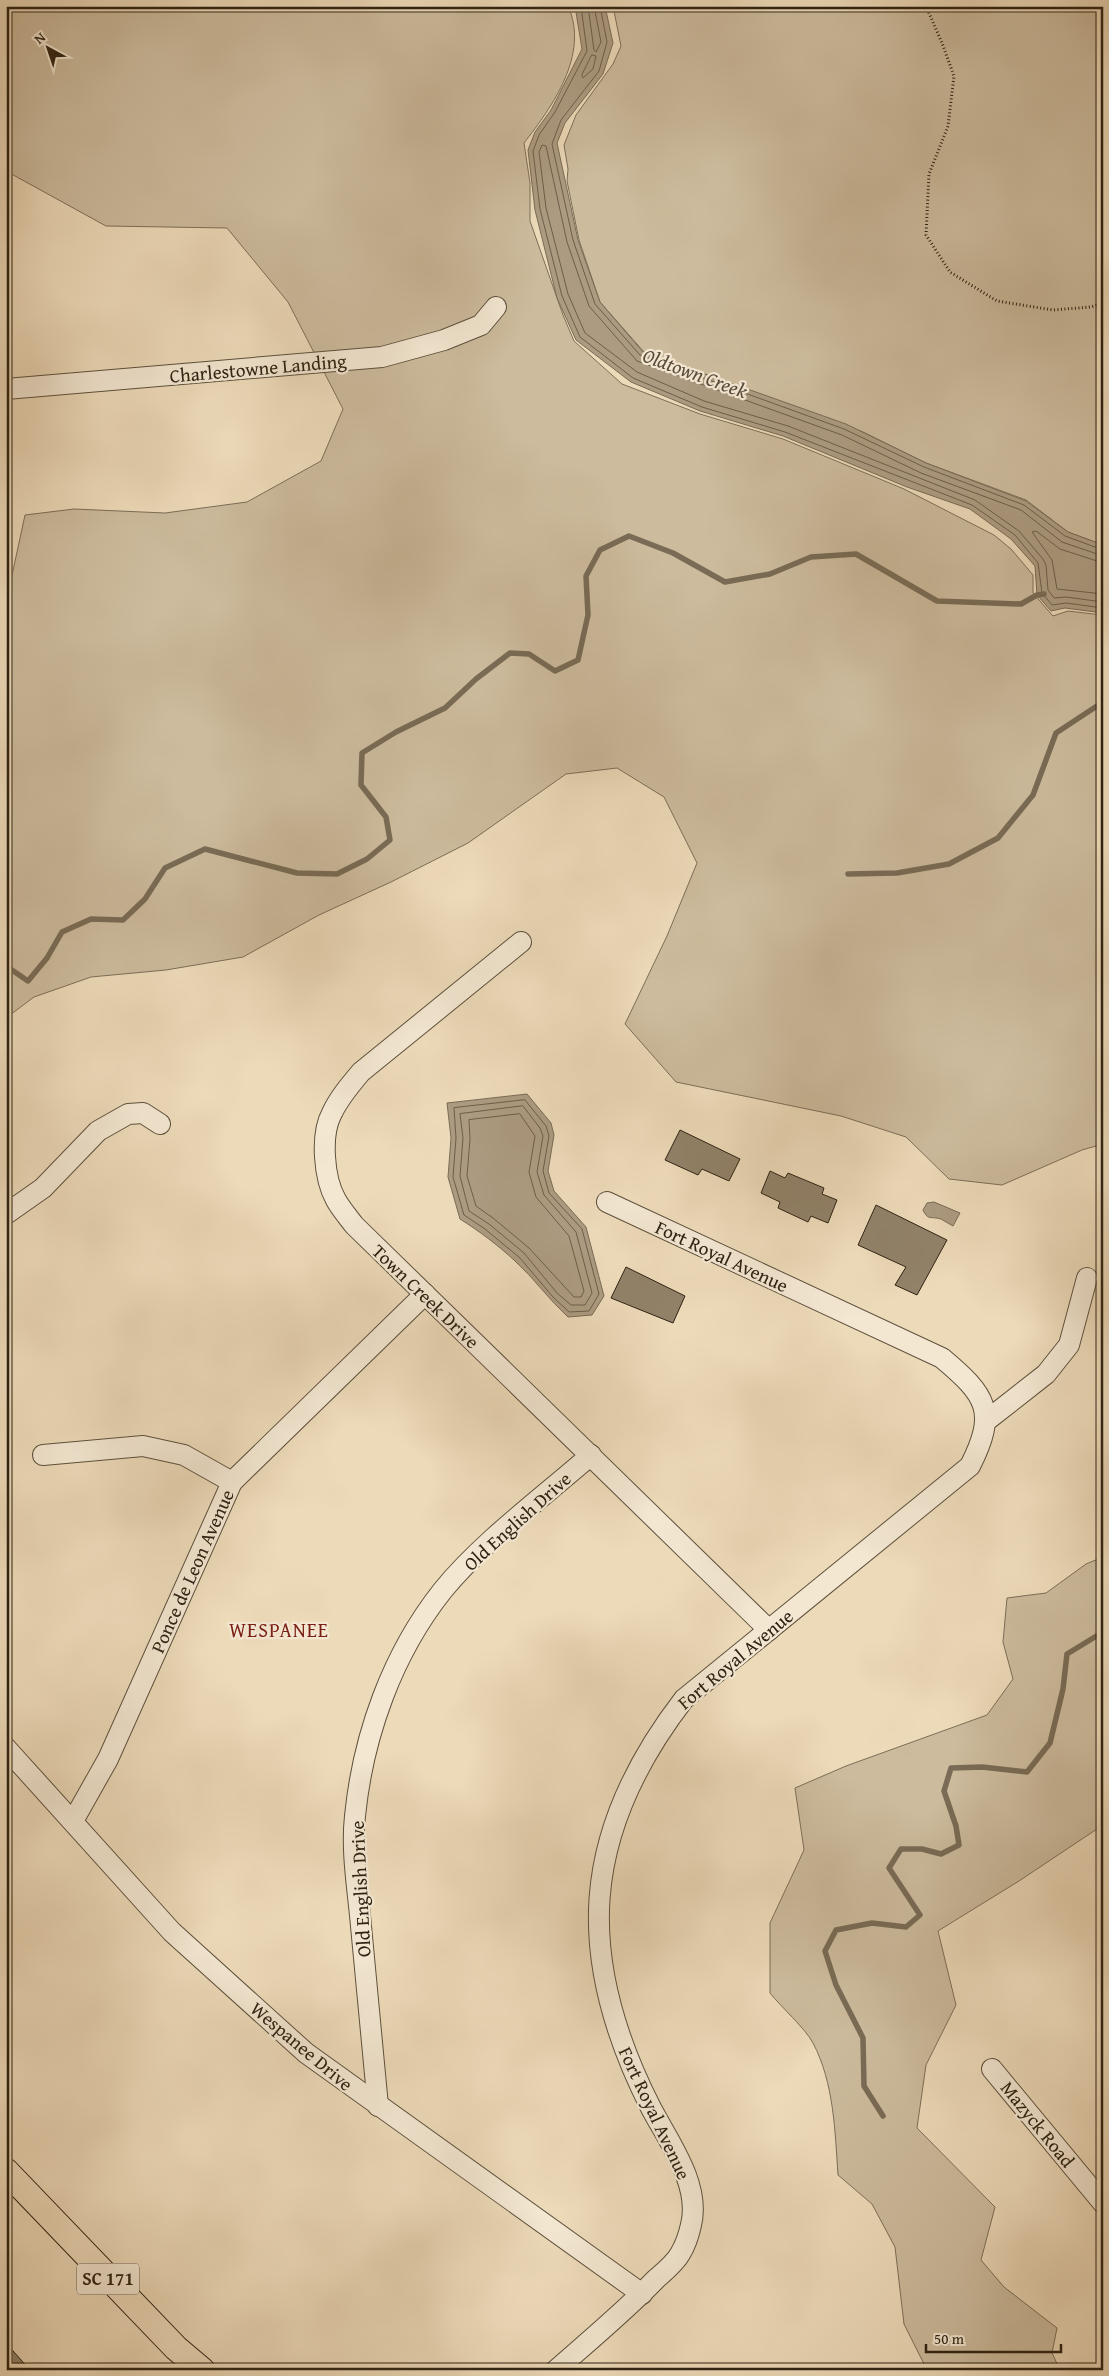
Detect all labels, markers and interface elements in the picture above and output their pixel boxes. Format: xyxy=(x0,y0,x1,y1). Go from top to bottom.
north arrow xyxy=(22,22,72,72)
text: N xyxy=(30,27,50,49)
water label: Oldtown Creek xyxy=(639,340,752,405)
street label: Charlestowne Landing xyxy=(168,346,348,390)
street label: Fort Royal Avenue xyxy=(651,1213,793,1299)
street label: Town Creek Drive xyxy=(366,1237,486,1355)
street label: Old English Drive xyxy=(457,1465,577,1577)
street label: Ponce de Leon Avenue xyxy=(143,1485,241,1657)
street label: Fort Royal Avenue xyxy=(671,1602,799,1716)
district label: WESPANEE xyxy=(229,1615,329,1644)
street label: Old English Drive xyxy=(342,1820,378,1958)
street label: Wespanee Drive xyxy=(245,1995,359,2097)
street label: Fort Royal Avenue xyxy=(612,2042,698,2184)
street label: Mazyck Road xyxy=(994,2075,1082,2174)
road number: SC 171 xyxy=(77,2264,139,2294)
scale bar xyxy=(926,2321,1062,2353)
text: 50 m xyxy=(934,2328,965,2349)

